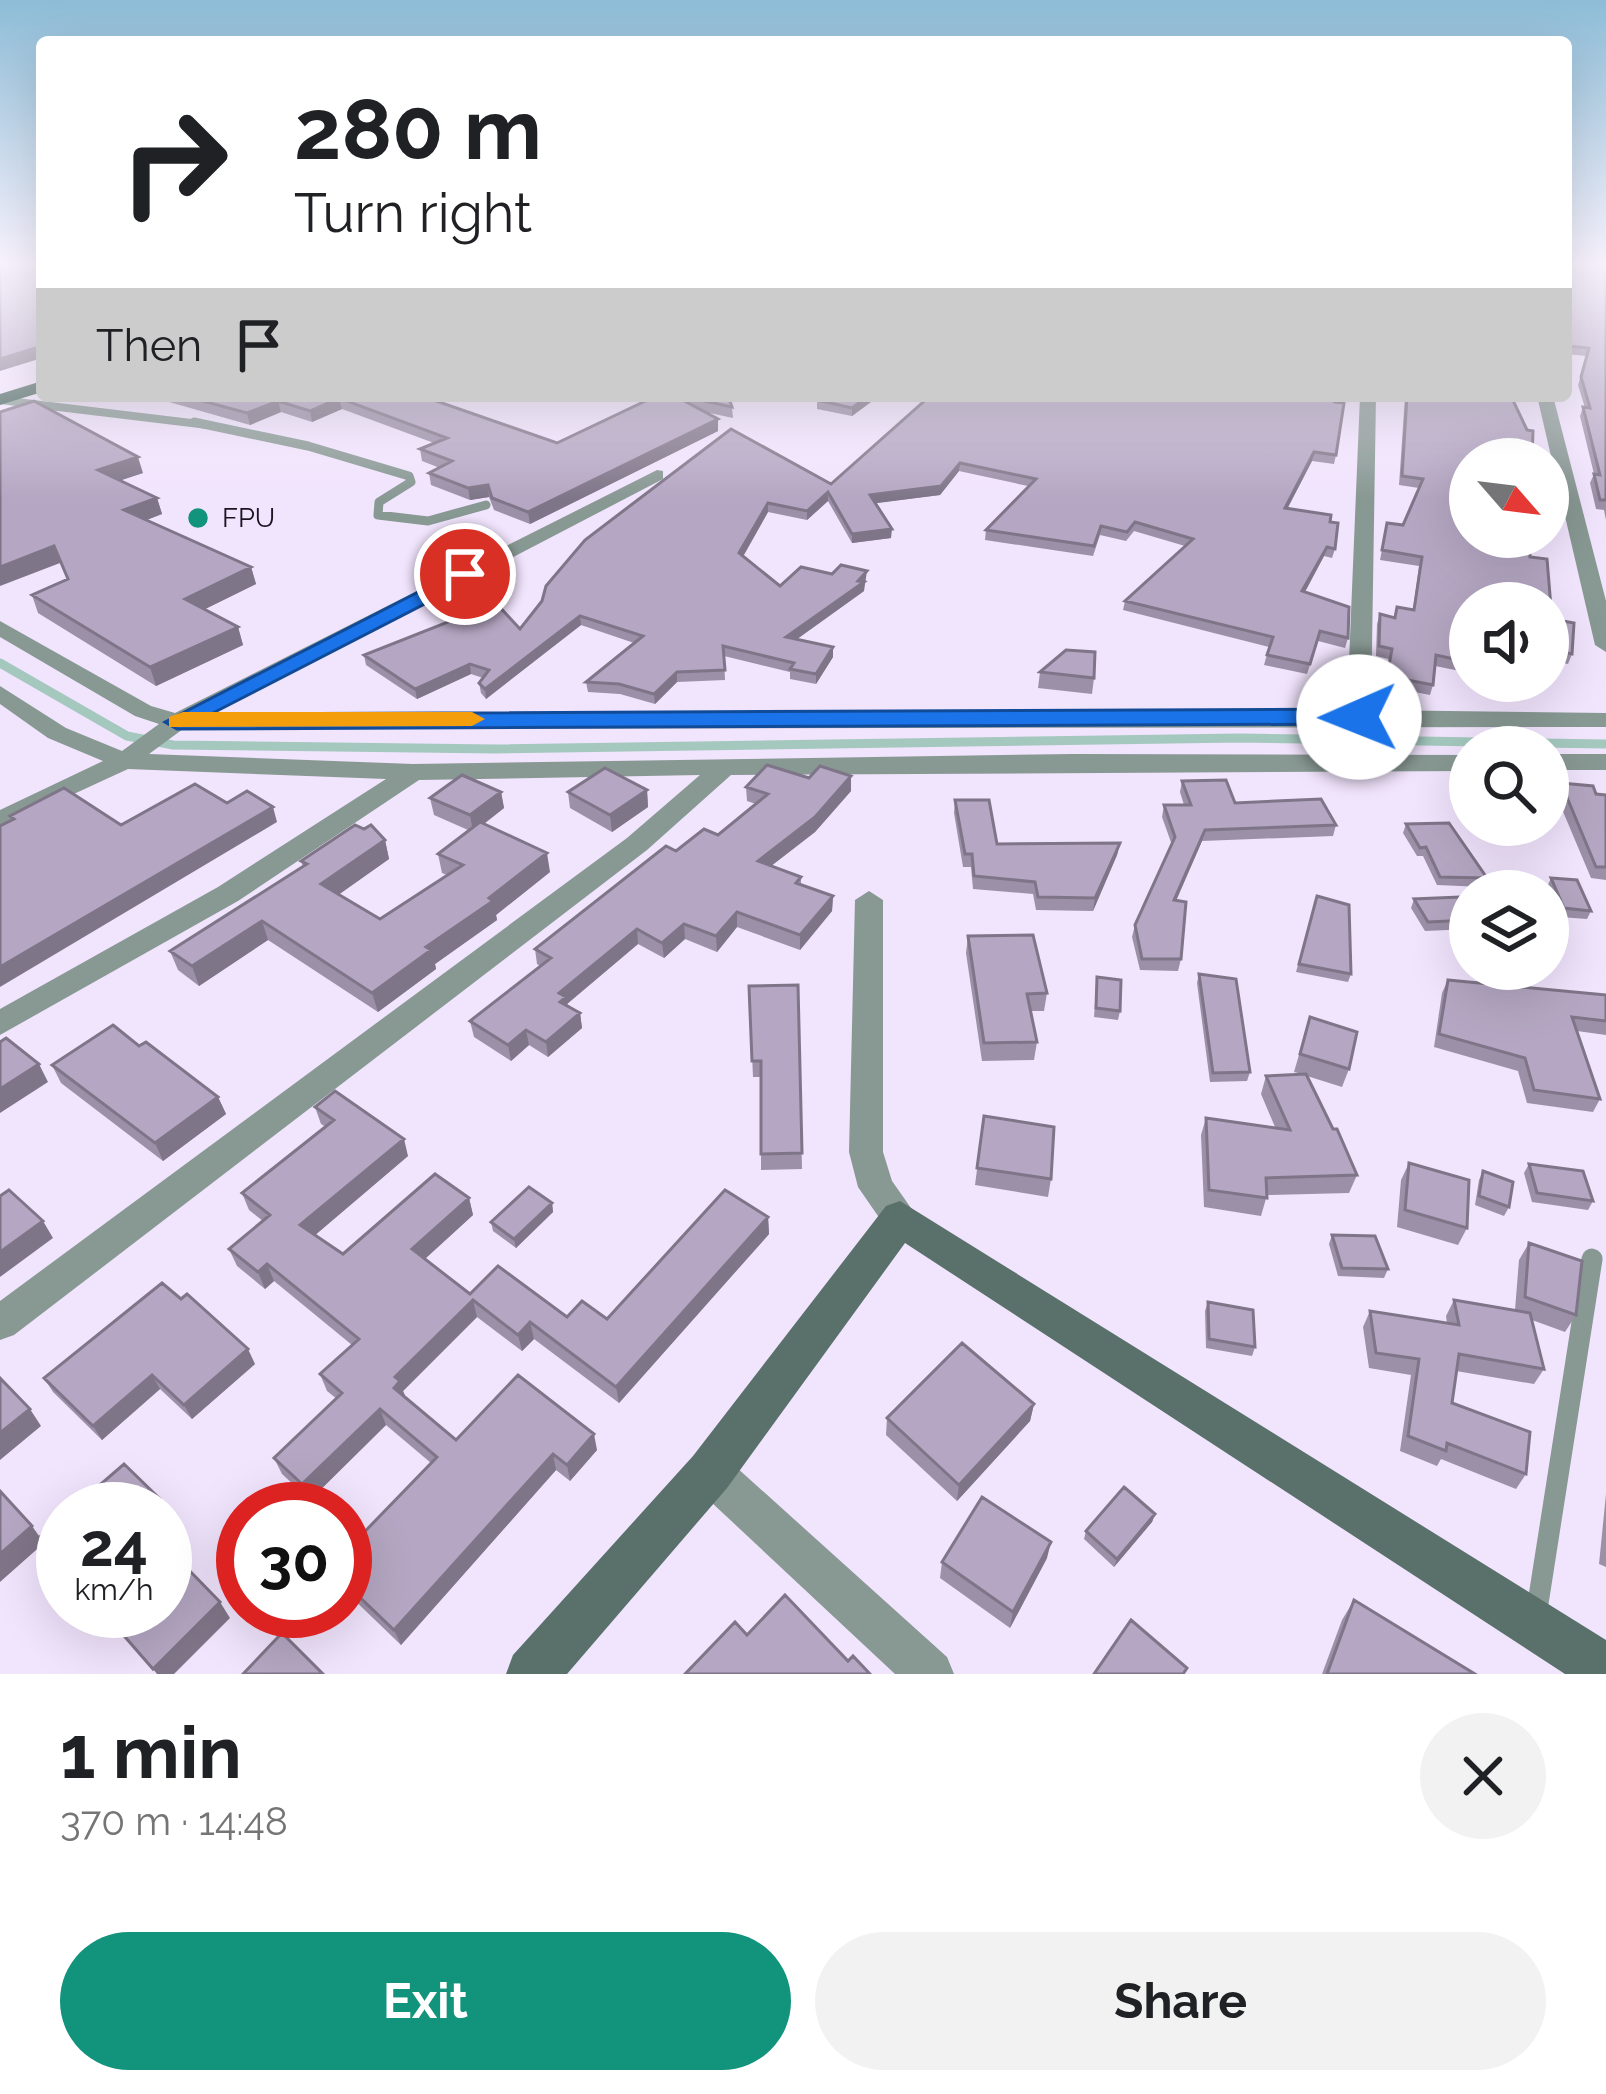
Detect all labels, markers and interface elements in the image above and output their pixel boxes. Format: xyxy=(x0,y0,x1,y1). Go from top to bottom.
text: 280 m xyxy=(294,80,542,179)
icon: right xyxy=(96,84,252,240)
text: Turn right xyxy=(294,181,532,245)
icon: arrive xyxy=(226,312,292,378)
text: Then xyxy=(96,319,202,372)
north arrow xyxy=(1449,438,1569,558)
map controls xyxy=(1449,438,1569,990)
place label: FPU xyxy=(222,502,275,533)
marker: FPU xyxy=(185,505,211,531)
pin xyxy=(414,523,516,625)
icon: arrive xyxy=(432,541,498,607)
button: sound xyxy=(1449,582,1569,702)
position arrow xyxy=(1296,654,1422,780)
button: search xyxy=(1449,726,1569,846)
button: layers xyxy=(1449,870,1569,990)
speed limit sign: 30 xyxy=(216,1482,372,1638)
text: 24 xyxy=(80,1510,148,1580)
text: km/h xyxy=(74,1572,154,1607)
text: 1 min xyxy=(60,1710,242,1795)
button: close xyxy=(1420,1713,1546,1839)
text: 370 m · 14:48 xyxy=(60,1798,288,1844)
button: Exit xyxy=(60,1932,791,2070)
button: Share xyxy=(815,1932,1546,2070)

